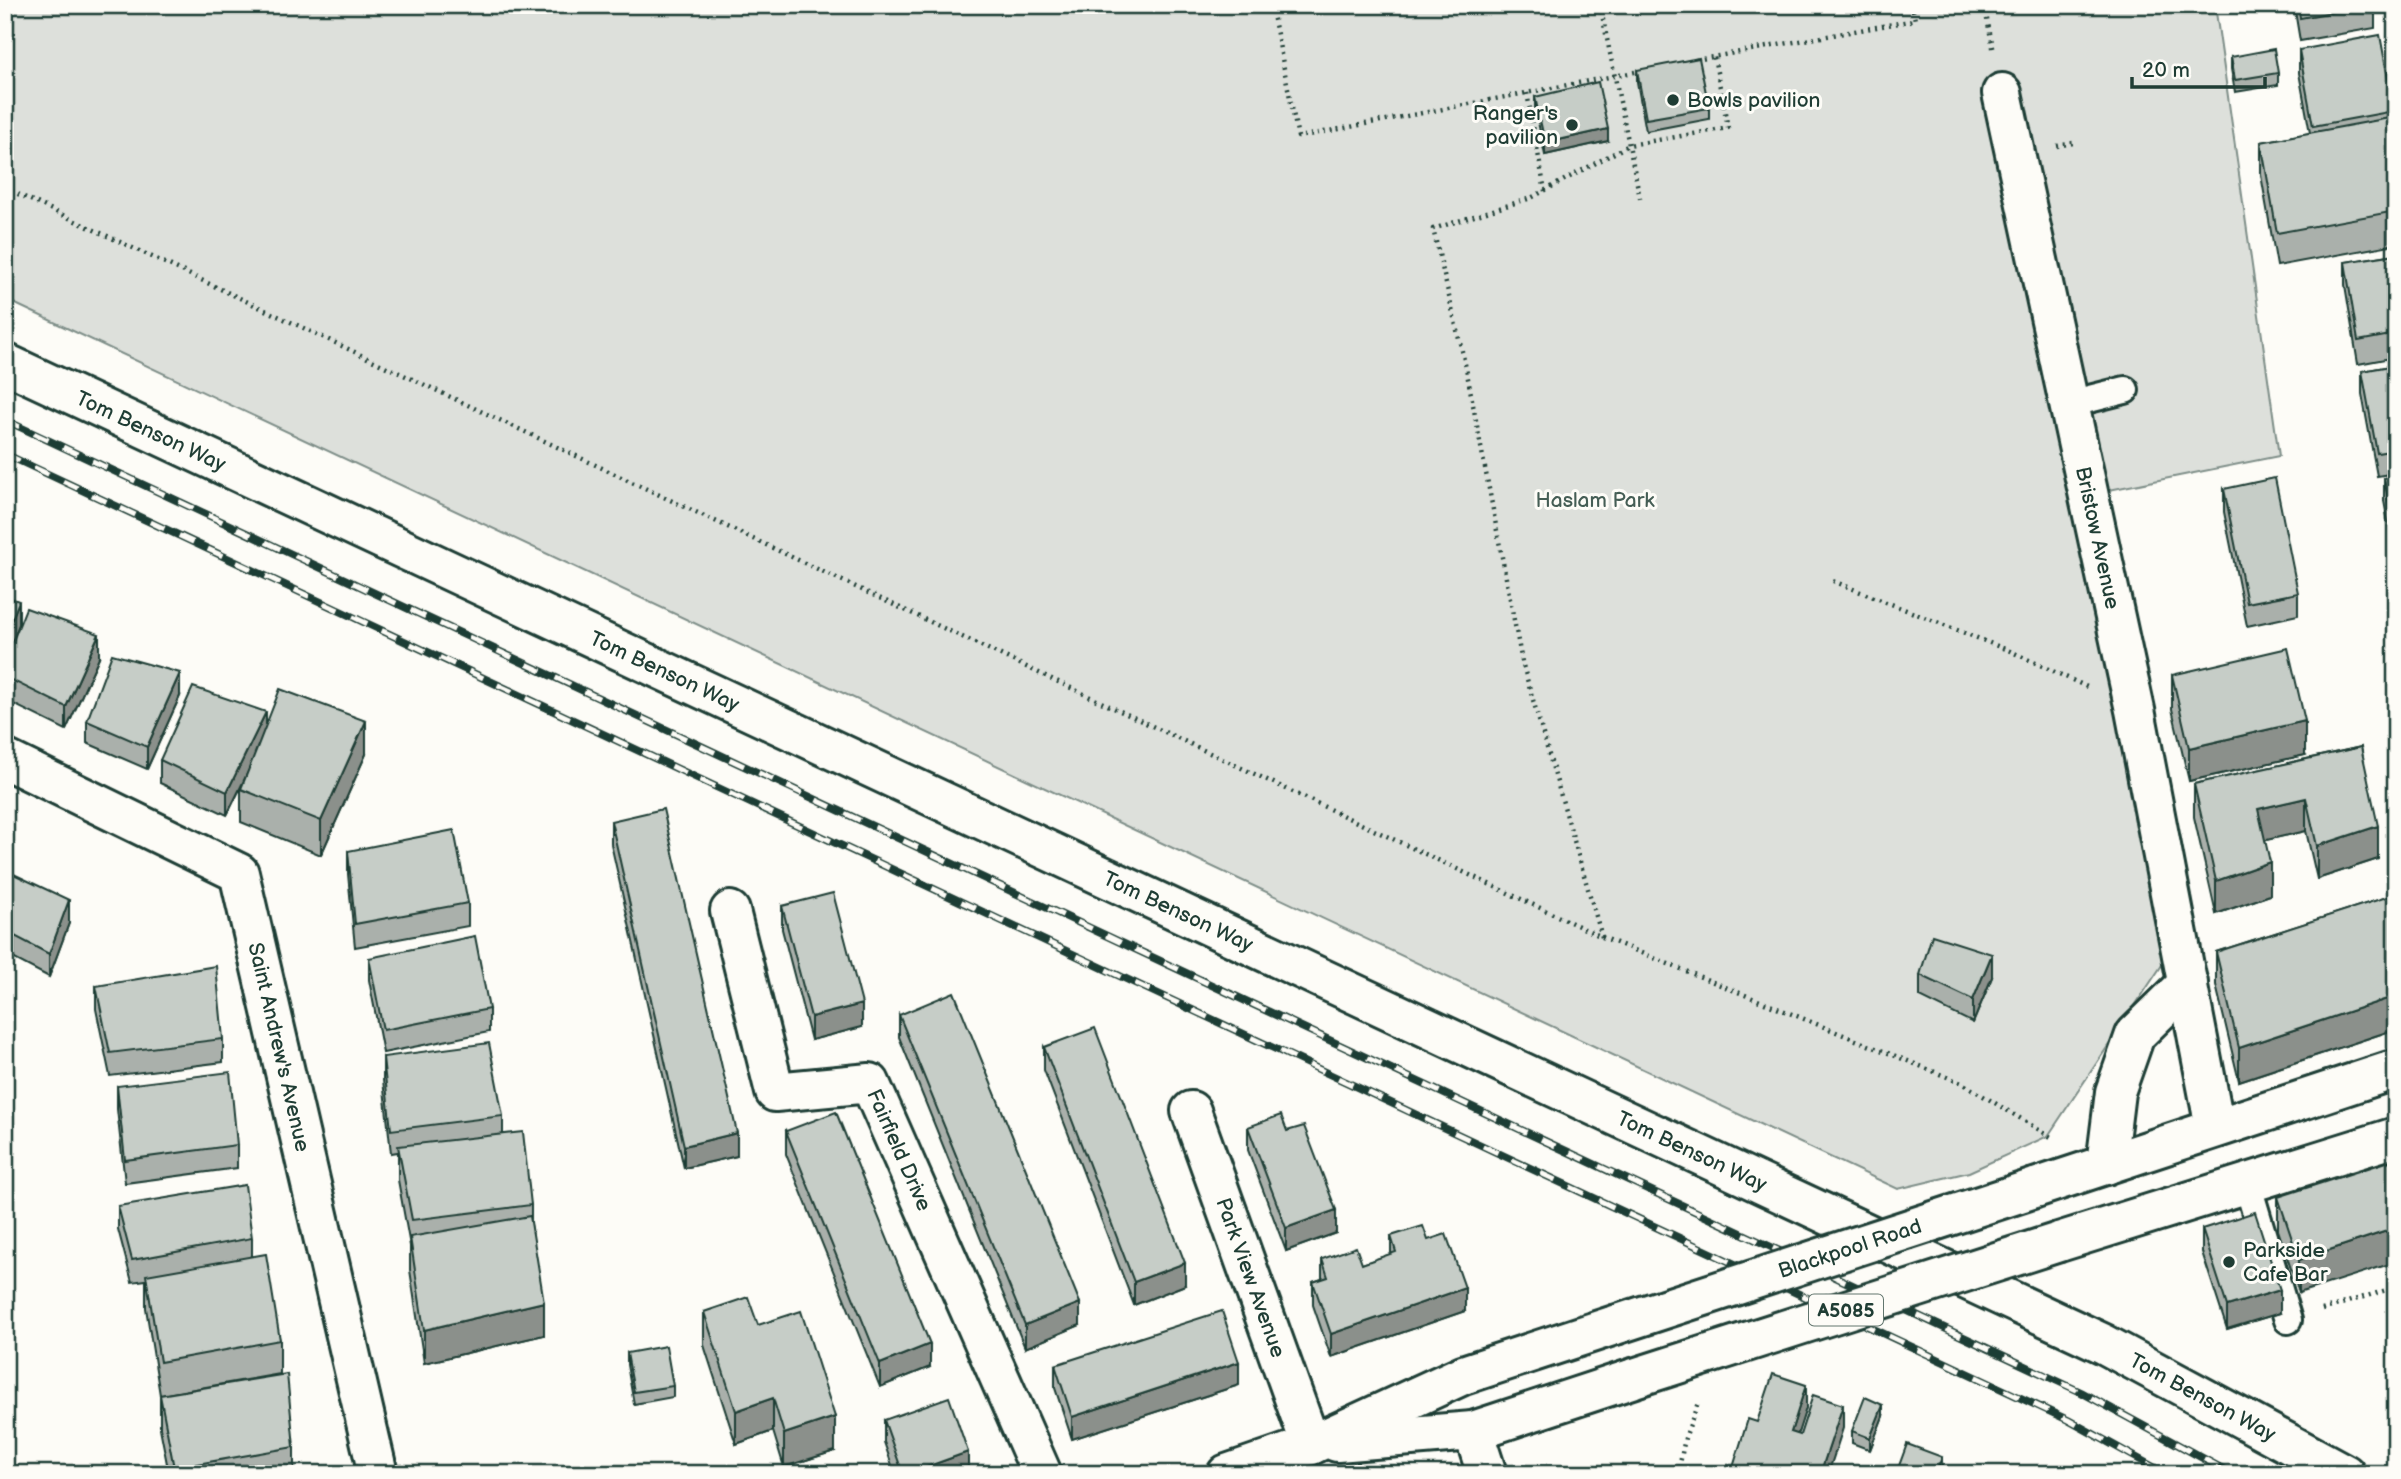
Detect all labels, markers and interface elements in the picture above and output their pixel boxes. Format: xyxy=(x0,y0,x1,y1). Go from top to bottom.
scale bar xyxy=(2132,46,2264,90)
text: 20 m xyxy=(2142,58,2190,83)
place label: Bowls pavilion xyxy=(1687,88,1820,113)
marker: Bowls pavilion xyxy=(1665,92,1681,108)
place label: Ranger's pavilion xyxy=(1473,101,1558,150)
marker: Ranger's pavilion xyxy=(1564,117,1580,133)
street label: Tom Benson Way xyxy=(72,386,230,478)
street label: Bristow Avenue xyxy=(2070,464,2125,612)
park label: Haslam Park xyxy=(1535,488,1655,513)
street label: Tom Benson Way xyxy=(585,626,744,718)
street label: Tom Benson Way xyxy=(1099,866,1257,958)
street label: Saint Andrew's Avenue xyxy=(243,940,315,1154)
street label: Fairfield Drive xyxy=(861,1085,937,1215)
street label: Tom Benson Way xyxy=(1613,1106,1771,1198)
street label: Park View Avenue xyxy=(1210,1195,1291,1361)
street label: Blackpool Road xyxy=(1775,1214,1925,1284)
place label: Parkside Cafe Bar xyxy=(2243,1238,2328,1287)
marker: Parkside Cafe Bar xyxy=(2221,1254,2237,1270)
road number: A5085 xyxy=(1809,1294,1883,1326)
street label: Tom Benson Way xyxy=(2125,1348,2280,1447)

